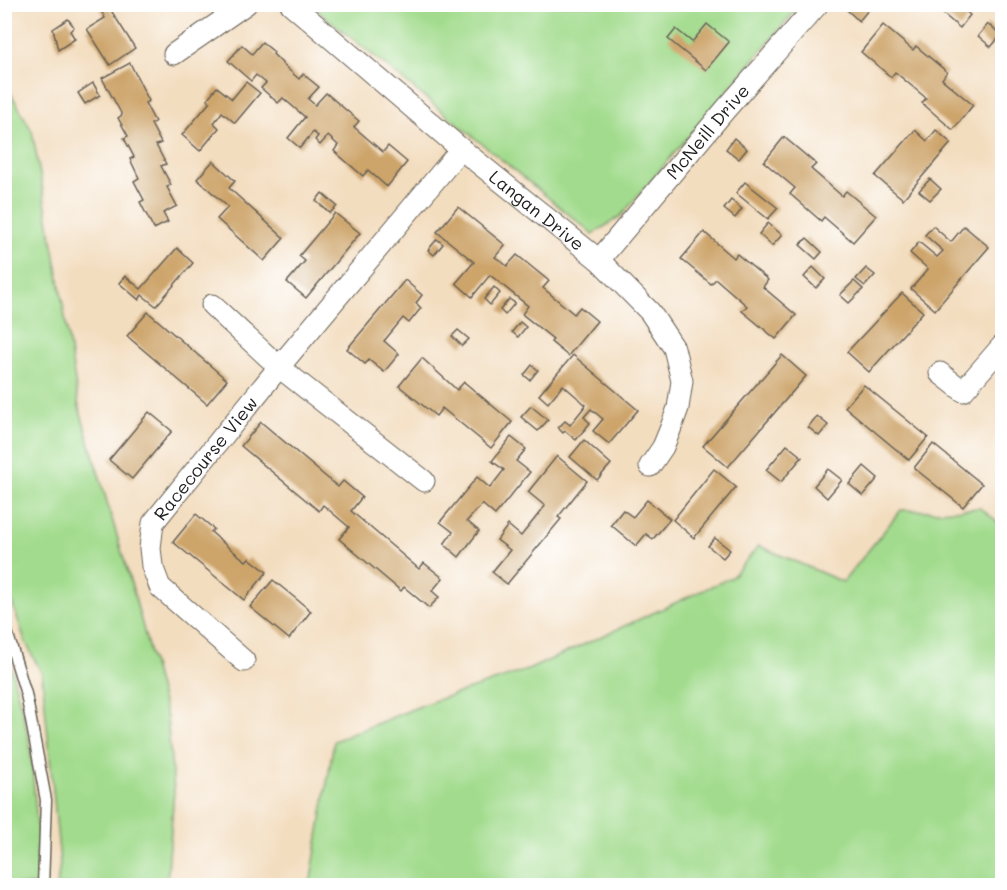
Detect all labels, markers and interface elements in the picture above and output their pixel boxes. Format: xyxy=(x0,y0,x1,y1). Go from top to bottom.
street label: McNeill Drive xyxy=(660,79,754,184)
street label: Langan Drive xyxy=(484,165,590,256)
street label: Racecourse View xyxy=(148,391,263,525)

